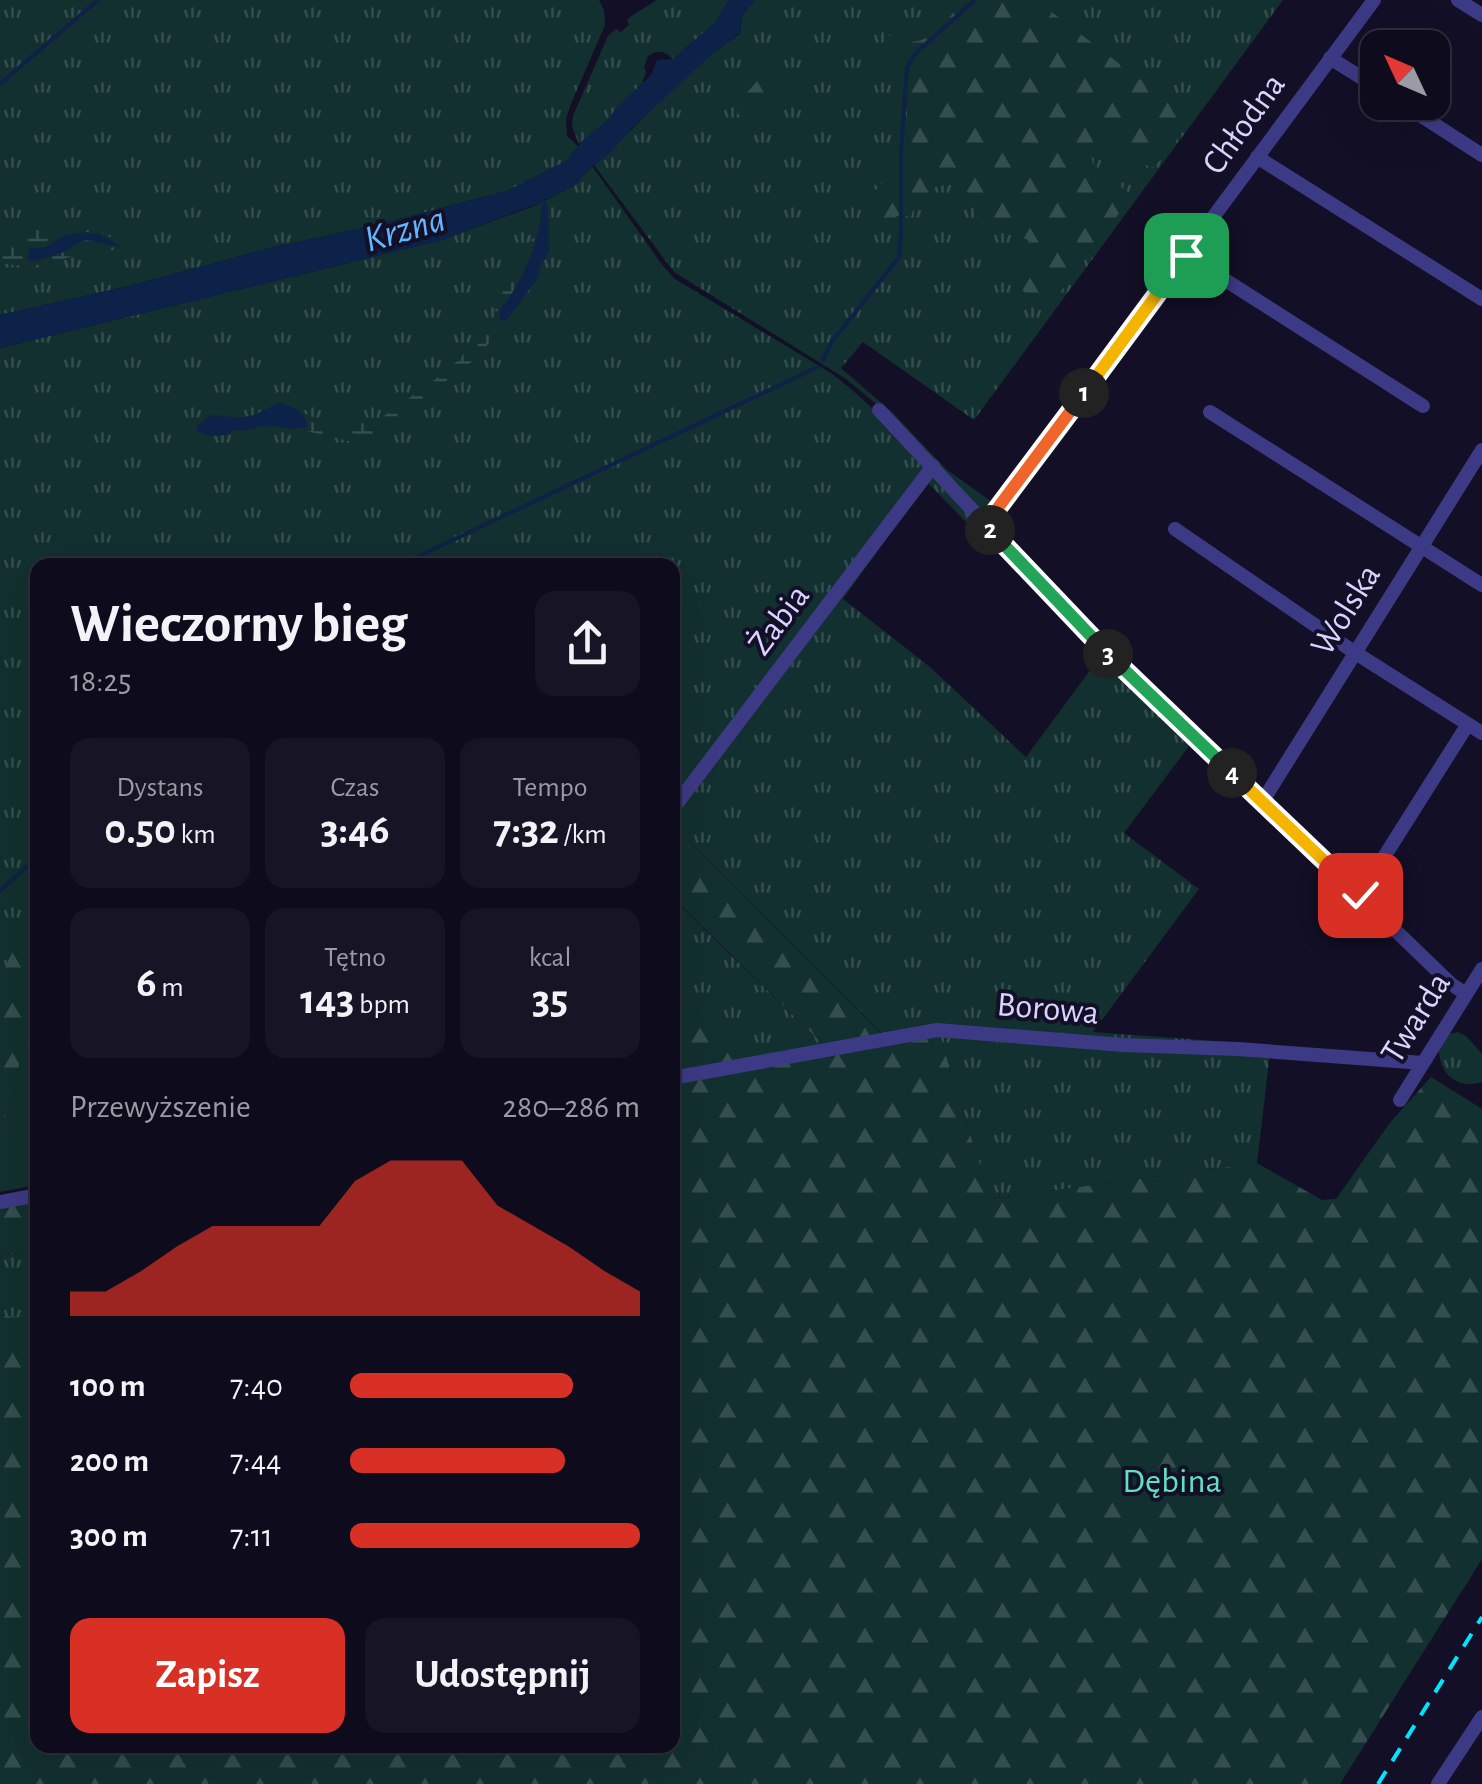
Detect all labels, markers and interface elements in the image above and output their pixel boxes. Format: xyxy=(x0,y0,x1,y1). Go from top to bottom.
north arrow xyxy=(1360,30,1450,120)
map controls xyxy=(1360,30,1450,120)
street label: Chłodna xyxy=(1196,67,1292,181)
water label: Krzna xyxy=(360,200,450,260)
pin xyxy=(1144,213,1229,298)
icon: arrive xyxy=(1159,228,1214,283)
pin: 1 xyxy=(1059,368,1109,418)
text: 1 xyxy=(1079,379,1089,407)
pin: 2 xyxy=(965,505,1015,555)
text: 2 xyxy=(983,516,997,544)
street label: Wolska xyxy=(1305,558,1387,662)
street label: Żabia xyxy=(740,577,816,661)
button: share xyxy=(535,591,640,696)
text: Wieczorny bieg xyxy=(70,597,407,652)
pin: 3 xyxy=(1083,629,1133,679)
text: 3 xyxy=(1102,640,1114,668)
text: 18:25 xyxy=(70,665,131,697)
pin: 4 xyxy=(1207,748,1257,798)
text: 4 xyxy=(1225,759,1239,787)
text: Dystans xyxy=(117,774,203,802)
text: Czas xyxy=(331,774,379,802)
text: Tempo xyxy=(512,774,588,802)
text: 0.50 xyxy=(104,809,176,851)
text: 3:46 xyxy=(320,809,390,851)
text: 7:32 xyxy=(493,809,559,851)
text: km xyxy=(176,821,216,849)
text: /km xyxy=(559,821,607,849)
pin xyxy=(1318,853,1403,938)
icon: check xyxy=(1333,868,1388,923)
text: Tętno xyxy=(324,944,386,972)
text: kcal xyxy=(529,944,571,972)
text: 6 xyxy=(136,962,157,1004)
street label: Twarda xyxy=(1375,967,1457,1069)
text: m xyxy=(157,974,184,1002)
text: 143 xyxy=(300,979,354,1021)
text: 35 xyxy=(532,979,568,1021)
street label: Borowa xyxy=(995,987,1101,1031)
text: bpm xyxy=(354,991,410,1019)
text: Przewyższenie xyxy=(70,1091,251,1123)
text: 280–286 m xyxy=(502,1091,640,1123)
text: 100 m xyxy=(70,1370,146,1402)
text: 7:40 xyxy=(230,1370,283,1402)
text: 200 m xyxy=(70,1445,149,1477)
text: 7:44 xyxy=(230,1445,281,1477)
park label: Dębina xyxy=(1122,1464,1222,1499)
text: 300 m xyxy=(70,1520,148,1552)
text: 7:11 xyxy=(230,1520,273,1552)
button: Zapisz xyxy=(70,1618,345,1733)
button: Udostępnij xyxy=(365,1618,640,1733)

